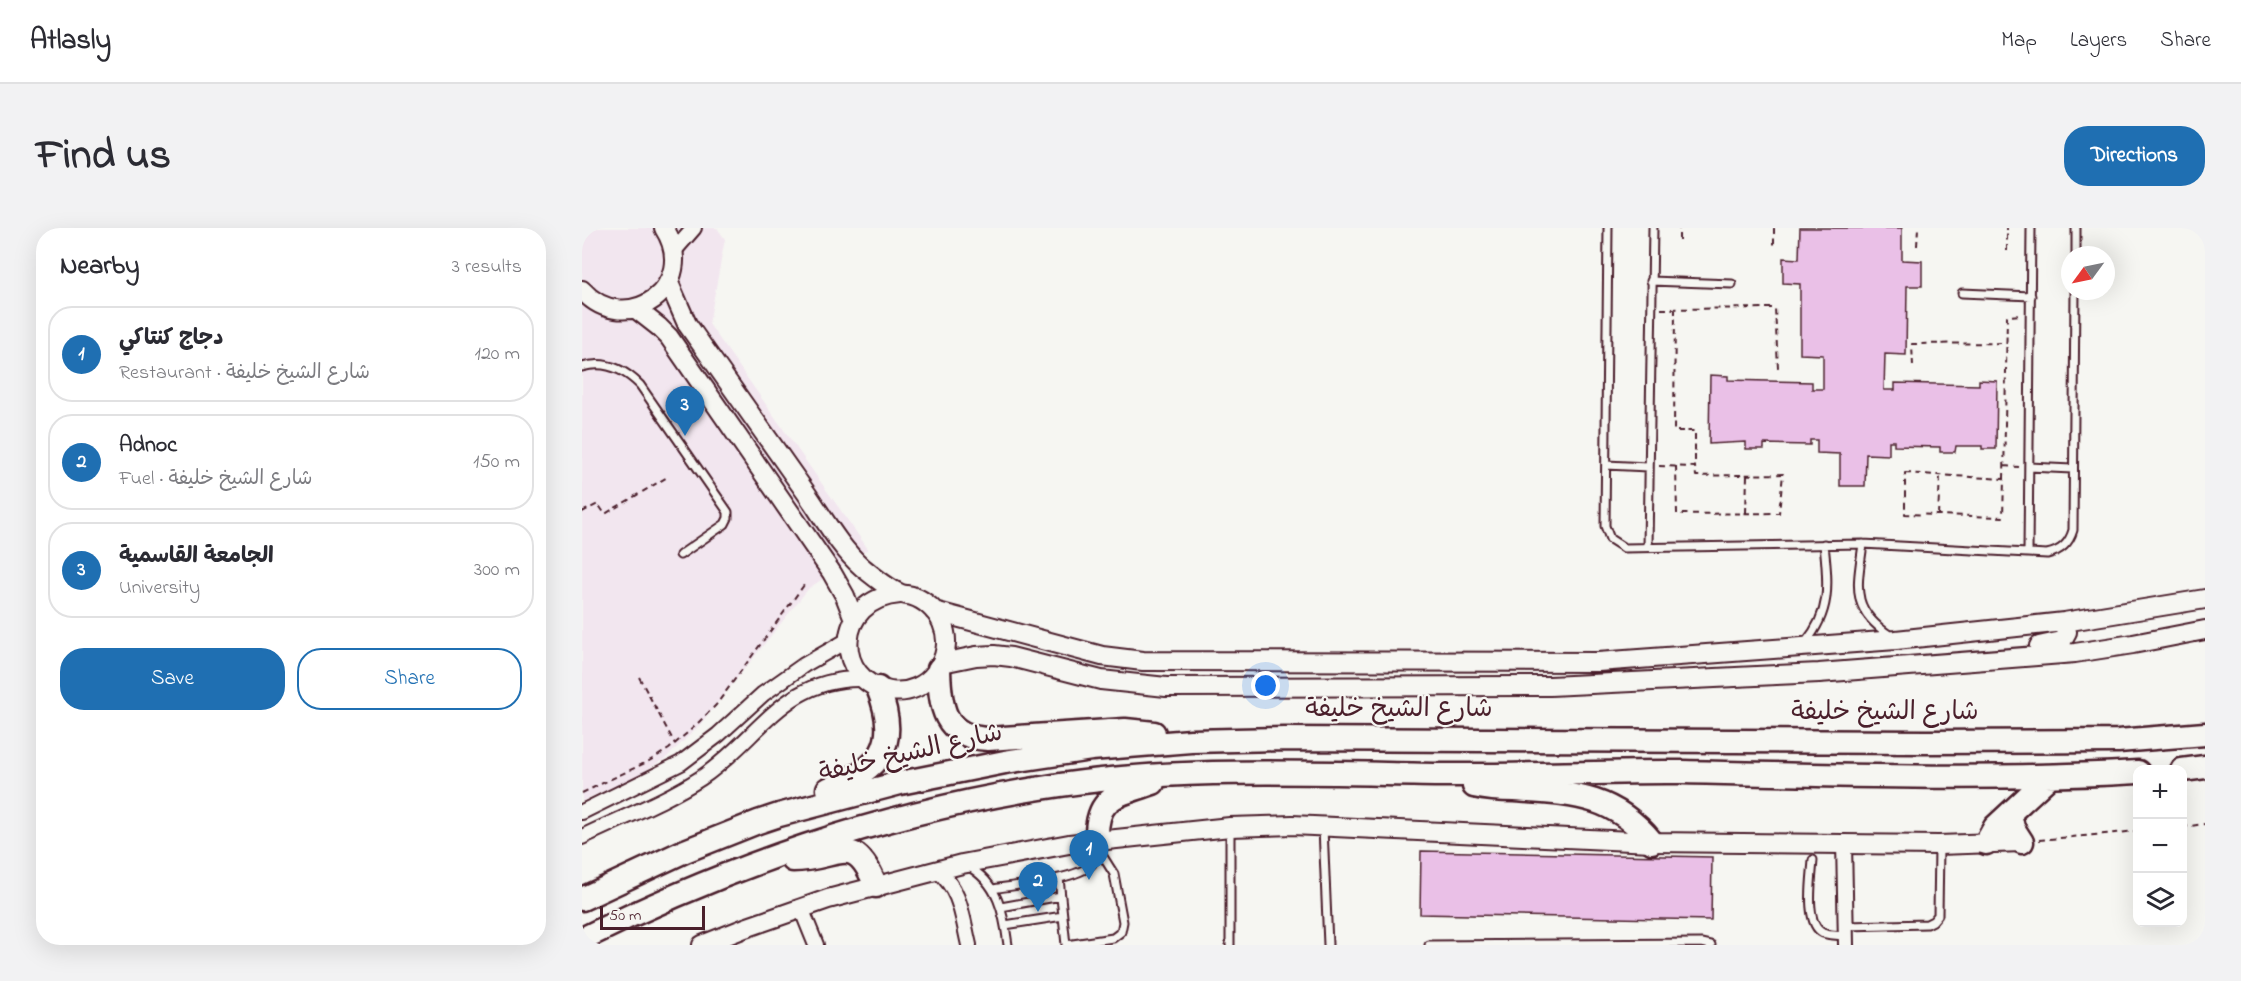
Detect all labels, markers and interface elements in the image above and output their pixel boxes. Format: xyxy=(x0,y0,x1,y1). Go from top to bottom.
text: Atlasly xyxy=(30,21,111,62)
text: Map xyxy=(2001,26,2037,56)
text: Layers xyxy=(2070,26,2127,56)
text: Share xyxy=(2160,26,2211,56)
text: Find us xyxy=(36,126,171,187)
button: Directions xyxy=(2064,126,2205,186)
north arrow xyxy=(2061,246,2115,300)
text: Nearby xyxy=(60,248,139,286)
text: 3 results xyxy=(452,253,522,282)
text: دجاج كنتاكي xyxy=(119,323,223,355)
text: 1 xyxy=(78,340,85,369)
text: 120 m xyxy=(475,340,520,369)
text: Restaurant · شارع الشيخ خليفة xyxy=(119,359,370,388)
pin: 3 xyxy=(666,386,704,436)
text: Adnoc xyxy=(119,430,177,462)
text: 2 xyxy=(77,448,86,477)
text: 150 m xyxy=(473,448,520,477)
text: Fuel · شارع الشيخ خليفة xyxy=(119,465,313,494)
text: الجامعة القاسمية xyxy=(119,541,274,573)
text: 3 xyxy=(77,556,86,585)
text: 300 m xyxy=(474,556,520,585)
text: University xyxy=(119,574,200,603)
button: Save xyxy=(60,648,285,710)
button: Share xyxy=(297,648,522,710)
your location xyxy=(1251,671,1280,700)
street label: شارع الشيخ خليفة xyxy=(1305,691,1493,729)
street label: شارع الشيخ خليفة xyxy=(1791,694,1979,732)
street label: شارع الشيخ خليفة xyxy=(815,714,1007,794)
map controls xyxy=(2133,765,2187,927)
button: + xyxy=(2133,765,2187,819)
button: − xyxy=(2133,819,2187,873)
pin: 1 xyxy=(1070,830,1108,880)
pin: 2 xyxy=(1018,862,1058,912)
button: layers xyxy=(2133,873,2187,927)
scale bar xyxy=(600,903,705,930)
text: 50 m xyxy=(609,904,641,928)

